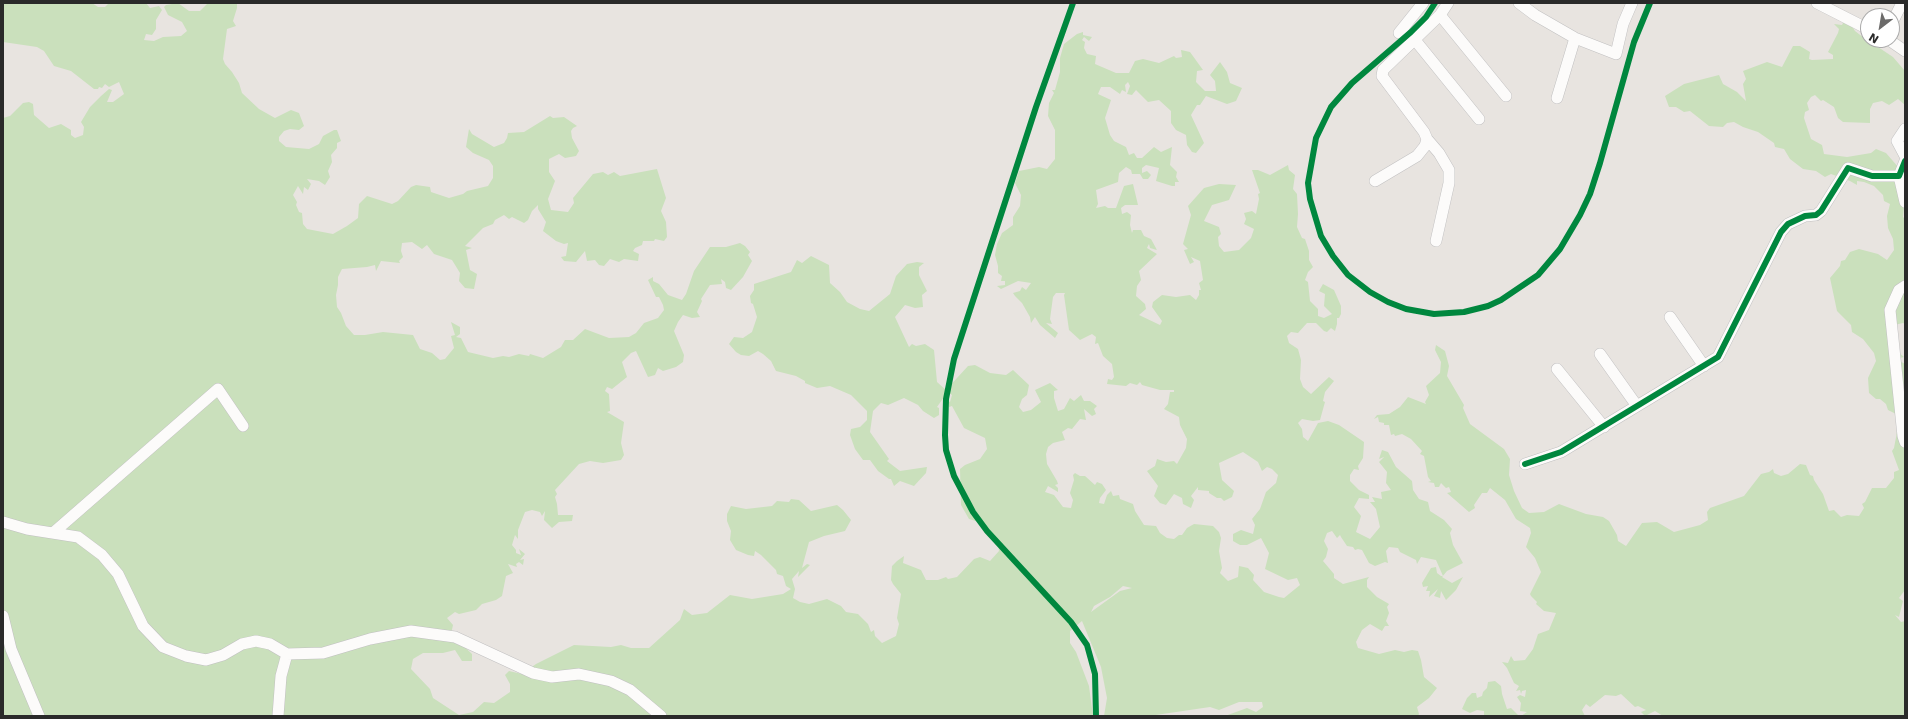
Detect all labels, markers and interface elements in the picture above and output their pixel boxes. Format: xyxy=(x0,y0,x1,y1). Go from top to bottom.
north arrow xyxy=(1860,8,1900,48)
text: N xyxy=(1867,30,1881,46)

